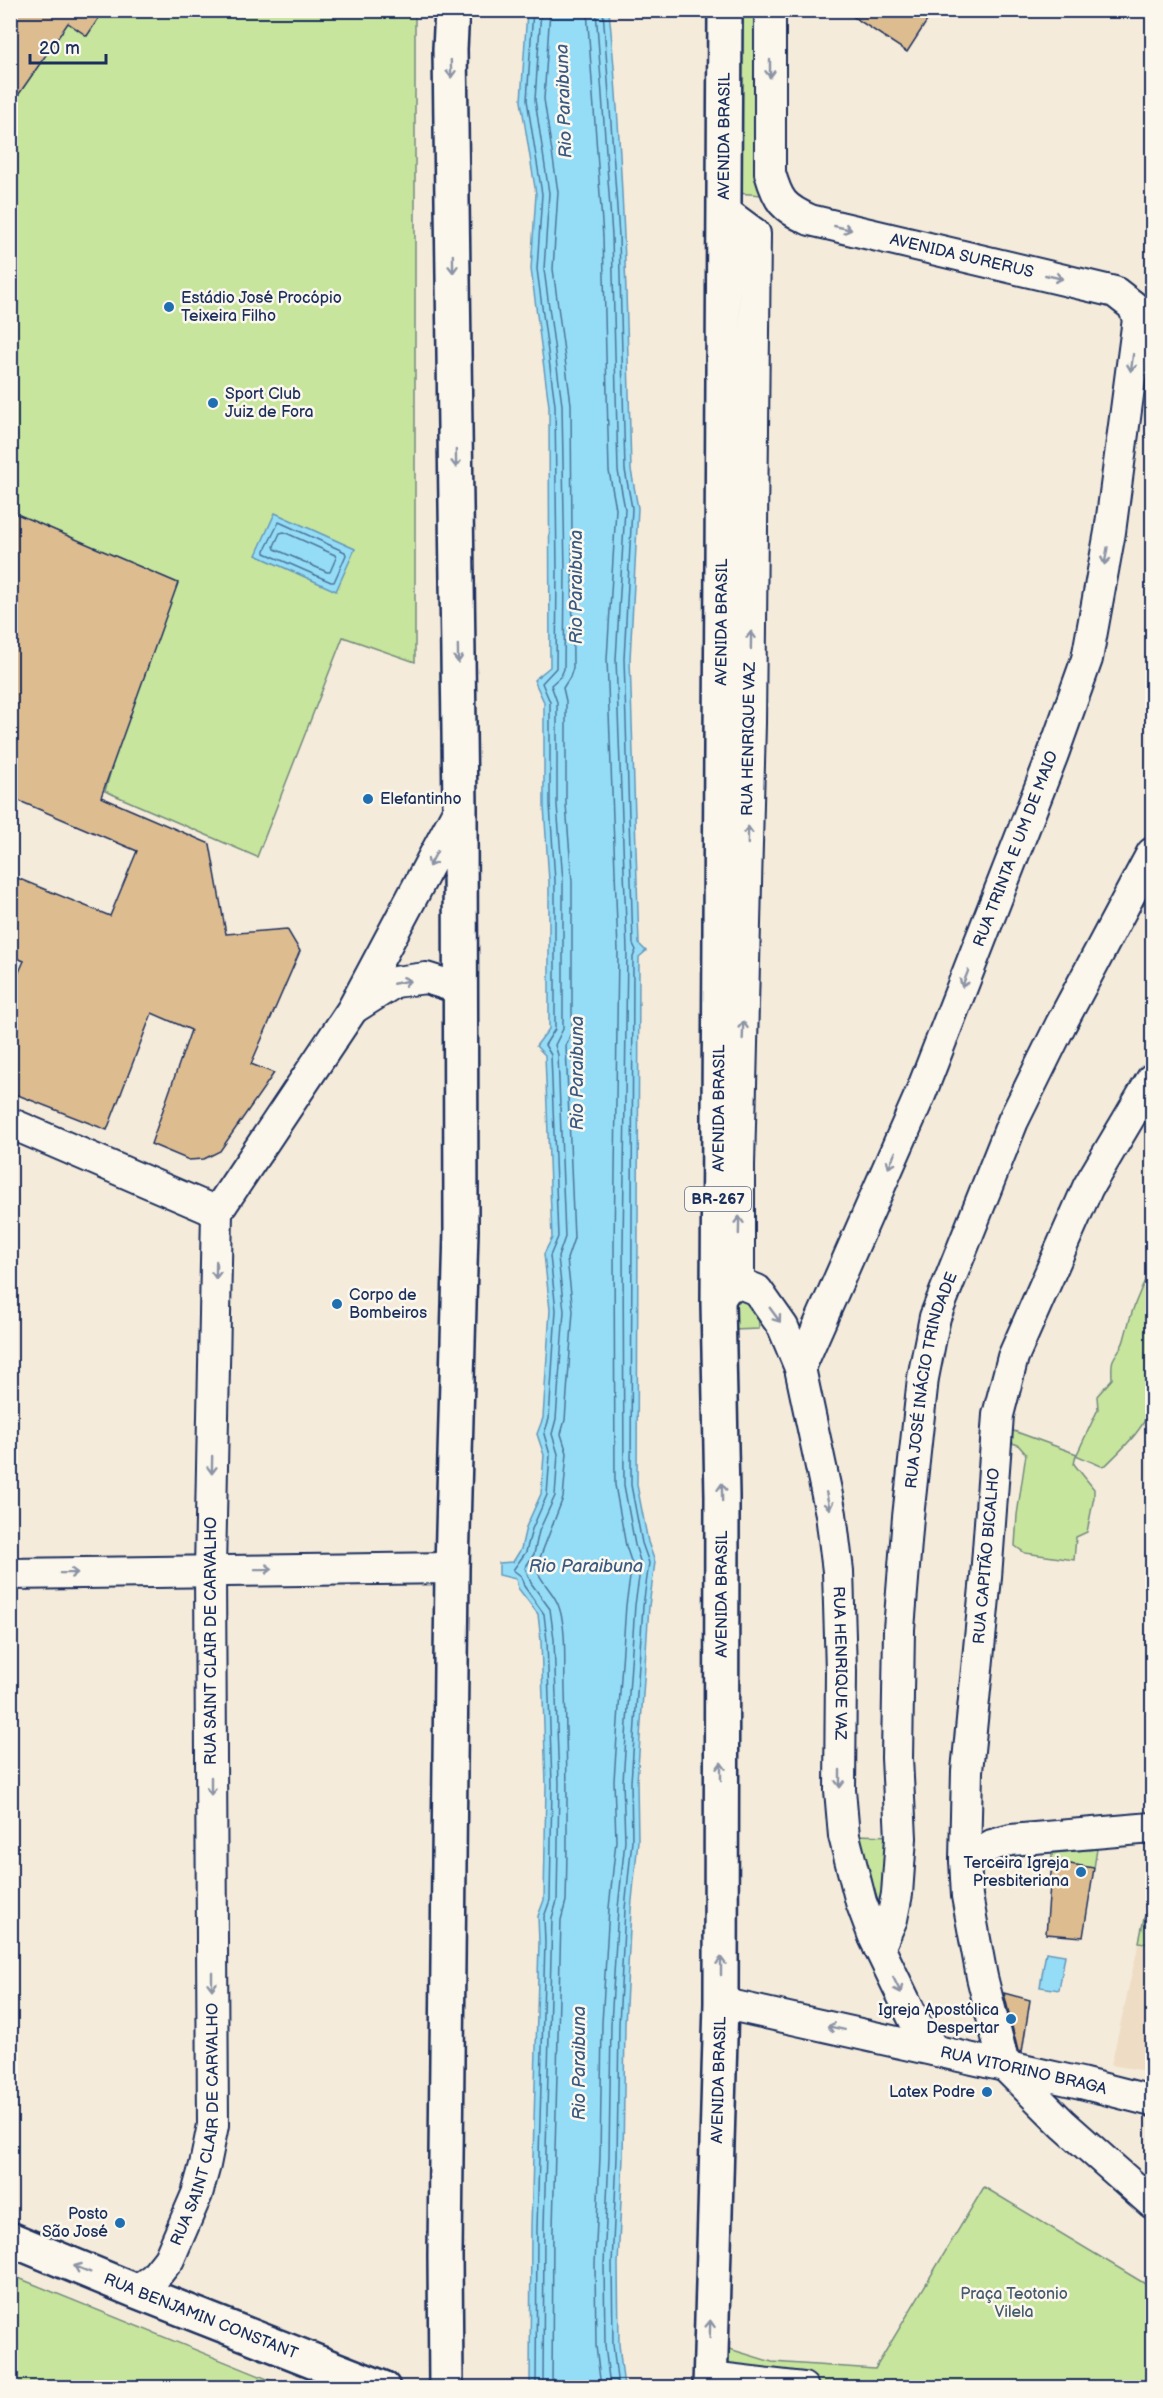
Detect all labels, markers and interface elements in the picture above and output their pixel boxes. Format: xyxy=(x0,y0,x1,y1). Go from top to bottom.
scale bar xyxy=(30,27,106,65)
text: 20 m xyxy=(39,38,80,59)
water label: Rio Paraibuna xyxy=(552,43,576,159)
one-way arrow xyxy=(445,58,457,78)
one-way arrow xyxy=(764,58,776,78)
street label: AVENIDA BRASIL xyxy=(714,72,734,200)
one-way arrow xyxy=(834,223,853,235)
street label: AVENIDA SURERUS xyxy=(888,230,1036,282)
one-way arrow xyxy=(447,253,459,273)
one-way arrow xyxy=(1044,272,1063,284)
place label: Estádio José Procópio Teixeira Filho xyxy=(181,289,342,326)
marker: Estádio José Procópio Teixeira Filho xyxy=(162,300,176,314)
one-way arrow xyxy=(1127,353,1138,373)
place label: Sport Club Juiz de Fora xyxy=(225,385,314,422)
marker: Sport Club Juiz de Fora xyxy=(206,396,220,410)
one-way arrow xyxy=(450,448,462,468)
water label: Rio Paraibuna xyxy=(566,530,587,644)
one-way arrow xyxy=(1100,546,1111,566)
street label: AVENIDA BRASIL xyxy=(712,558,732,686)
one-way arrow xyxy=(745,631,757,651)
one-way arrow xyxy=(452,643,464,663)
street label: RUA HENRIQUE VAZ xyxy=(738,662,760,816)
street label: RUA TRINTA E UM DE MAIO xyxy=(970,748,1062,950)
place label: Elefantinho xyxy=(380,790,462,809)
marker: Elefantinho xyxy=(361,792,375,806)
one-way arrow xyxy=(742,826,754,846)
one-way arrow xyxy=(426,850,438,868)
one-way arrow xyxy=(959,969,970,988)
one-way arrow xyxy=(392,976,411,987)
water label: Rio Paraibuna xyxy=(567,1016,588,1130)
one-way arrow xyxy=(738,1021,749,1040)
street label: AVENIDA BRASIL xyxy=(709,1044,729,1172)
one-way arrow xyxy=(885,1150,897,1168)
road number: BR-267 xyxy=(685,1187,751,1211)
one-way arrow xyxy=(733,1215,745,1235)
one-way arrow xyxy=(210,1260,222,1280)
street label: RUA JOSÉ INÁCIO TRINDADE xyxy=(902,1269,961,1490)
place label: Corpo de Bombeiros xyxy=(349,1286,427,1323)
marker: Corpo de Bombeiros xyxy=(330,1297,344,1311)
one-way arrow xyxy=(769,1306,781,1322)
one-way arrow xyxy=(206,1455,218,1475)
street label: RUA CAPITÃO BICALHO xyxy=(969,1467,1004,1645)
one-way arrow xyxy=(716,1483,727,1503)
one-way arrow xyxy=(823,1491,835,1510)
street label: RUA SAINT CLAIR DE CARVALHO xyxy=(202,1517,221,1765)
street label: AVENIDA BRASIL xyxy=(712,1530,731,1658)
water label: Rio Paraibuna xyxy=(529,1556,643,1577)
one-way arrow xyxy=(253,1564,273,1575)
one-way arrow xyxy=(58,1567,78,1578)
street label: RUA HENRIQUE VAZ xyxy=(829,1586,851,1740)
one-way arrow xyxy=(715,1762,727,1782)
one-way arrow xyxy=(834,1768,846,1788)
one-way arrow xyxy=(205,1776,217,1796)
place label: Terceira Igreja Presbiteriana xyxy=(964,1854,1069,1891)
marker: Terceira Igreja Presbiteriana xyxy=(1074,1865,1088,1879)
one-way arrow xyxy=(715,1957,727,1977)
one-way arrow xyxy=(206,1971,218,1991)
one-way arrow xyxy=(891,1976,903,1994)
place label: Igreja Apostólica Despertar xyxy=(878,2001,999,2038)
street label: RUA SAINT CLAIR DE CARVALHO xyxy=(166,2003,223,2249)
water label: Rio Paraibuna xyxy=(569,2006,590,2120)
marker: Igreja Apostólica Despertar xyxy=(1004,2012,1018,2026)
street label: AVENIDA BRASIL xyxy=(707,2015,730,2144)
one-way arrow xyxy=(827,2022,846,2033)
street label: RUA VITORINO BRAGA xyxy=(939,2043,1109,2099)
place label: Latex Podre xyxy=(889,2083,976,2102)
marker: Latex Podre xyxy=(980,2085,994,2099)
place label: Posto São José xyxy=(42,2205,108,2242)
marker: Posto São José xyxy=(113,2216,127,2230)
one-way arrow xyxy=(73,2263,92,2274)
street label: RUA BENJAMIN CONSTANT xyxy=(101,2269,301,2363)
park label: Praça Teotonio Vilela xyxy=(960,2285,1068,2322)
one-way arrow xyxy=(705,2320,716,2340)

